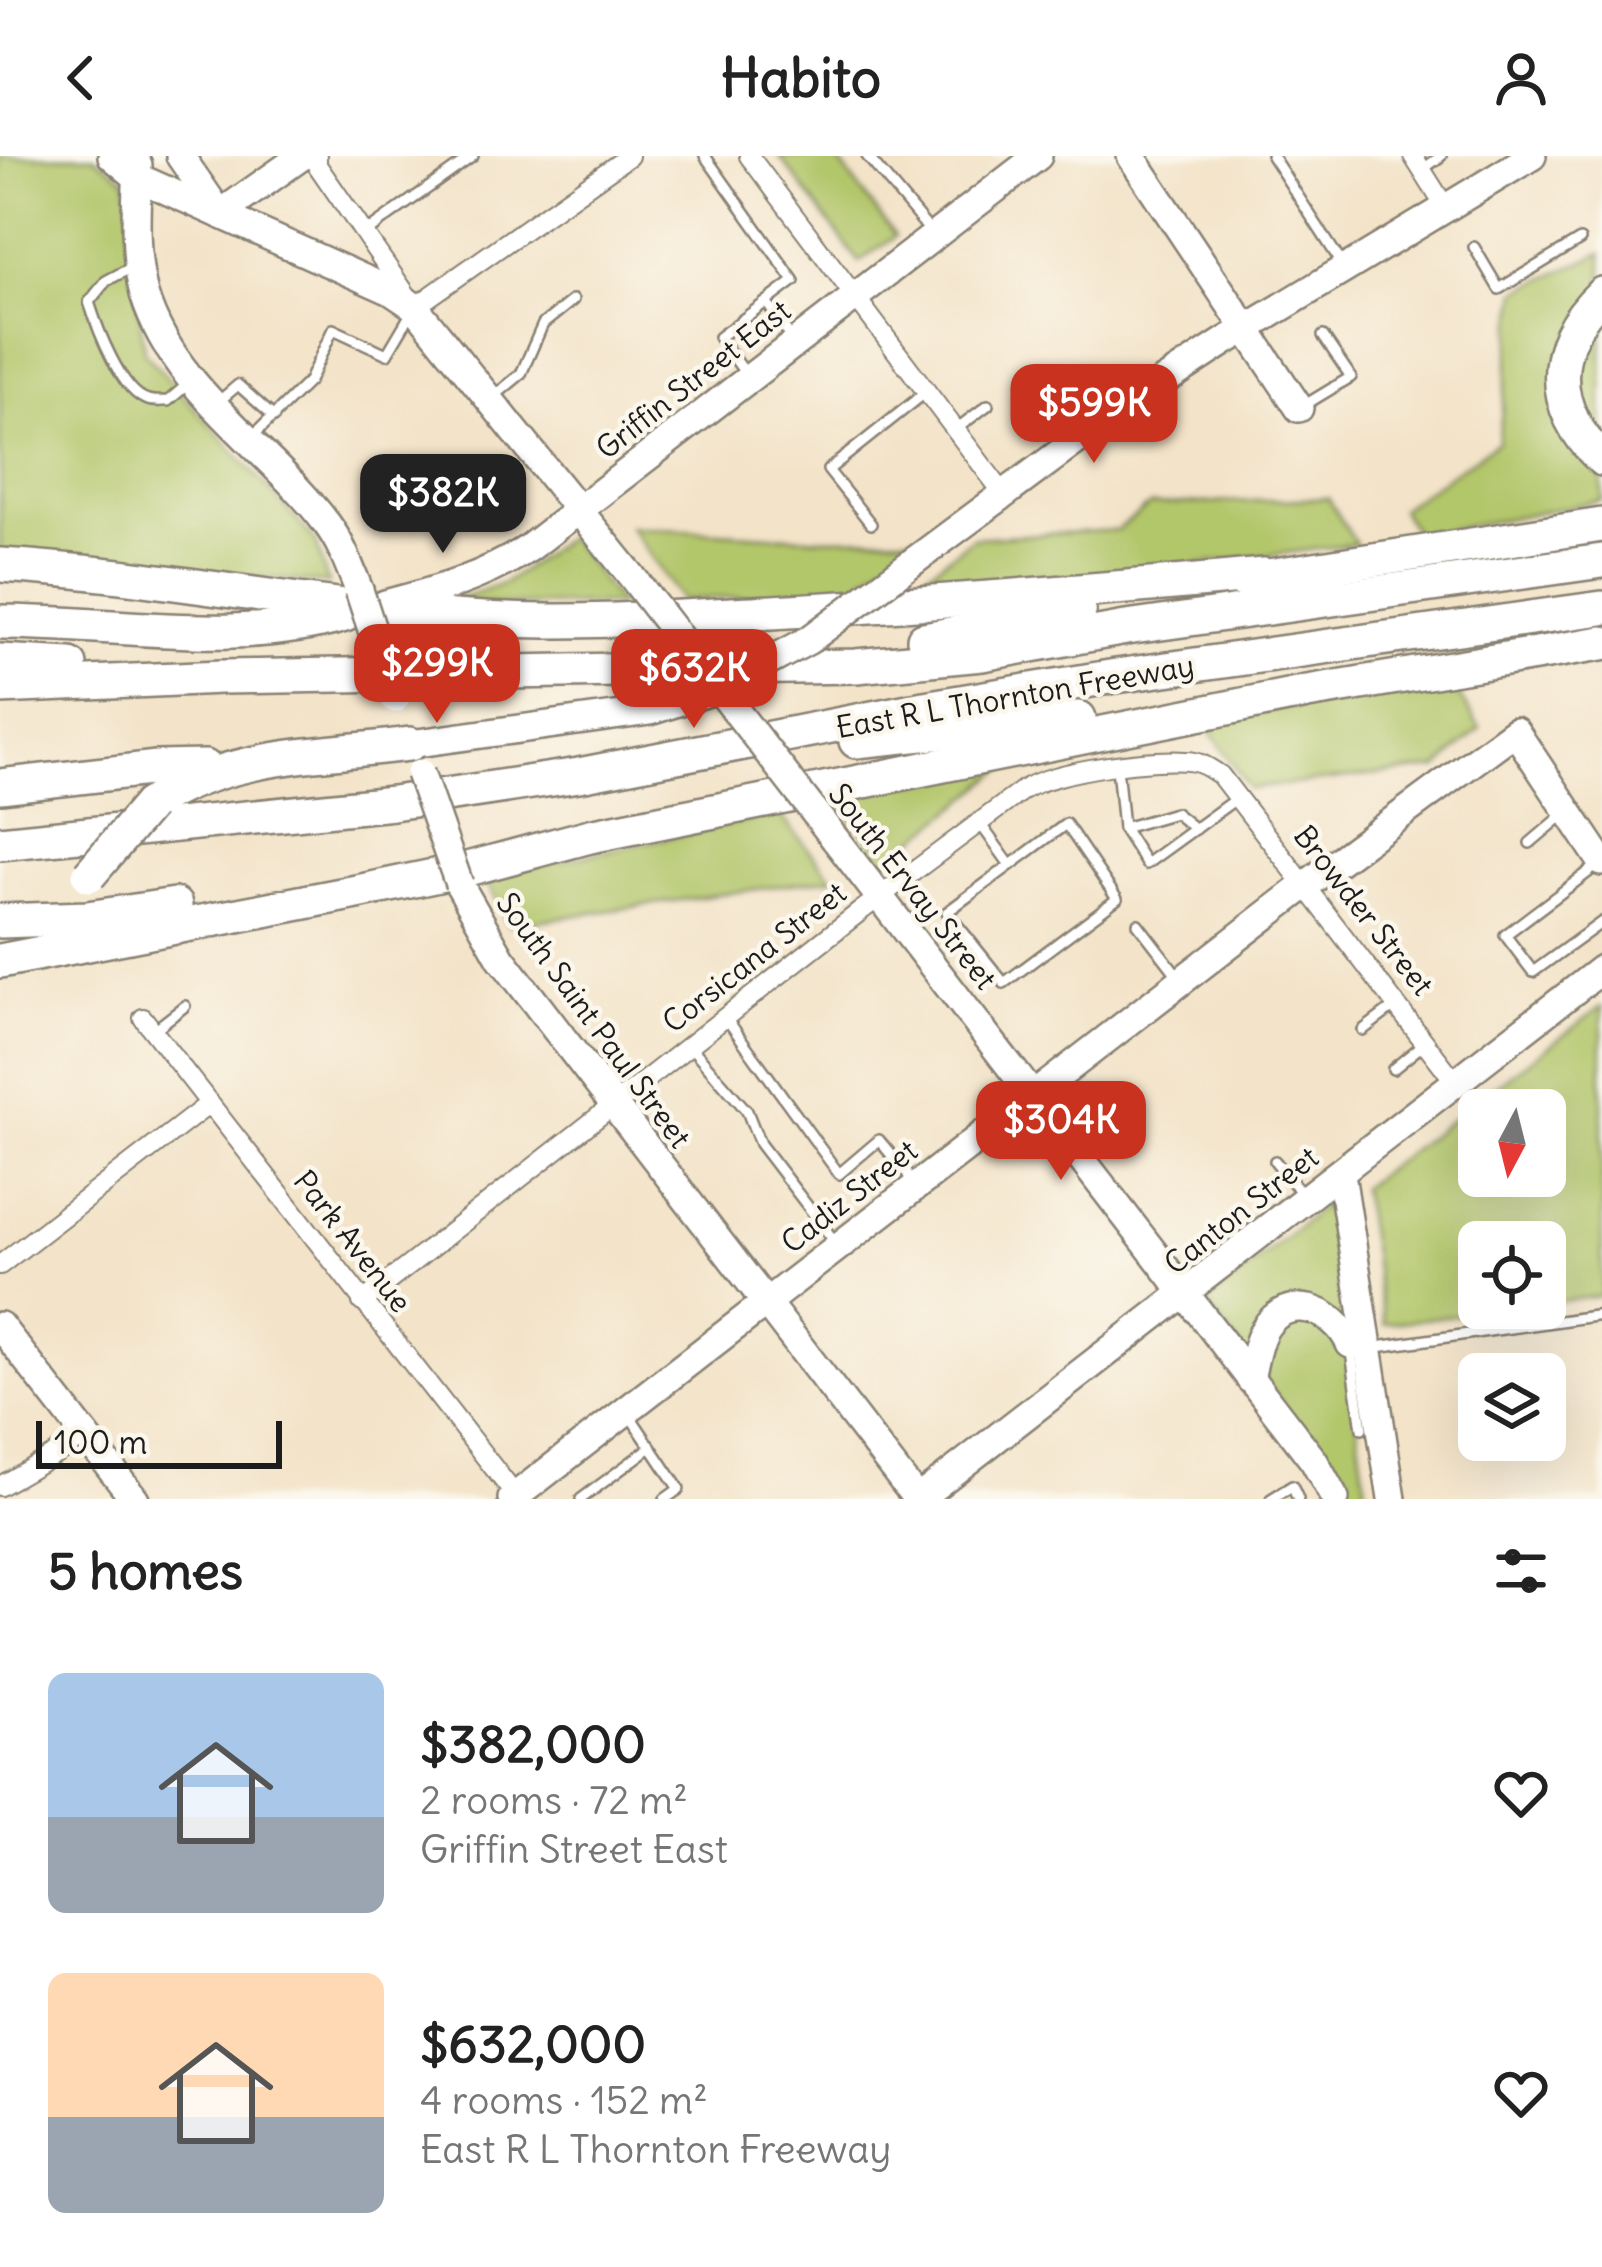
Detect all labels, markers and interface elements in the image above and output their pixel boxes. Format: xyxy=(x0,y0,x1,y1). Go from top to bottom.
text: Habito xyxy=(721,44,881,112)
icon: back xyxy=(48,45,114,111)
icon: person xyxy=(1488,45,1554,111)
street label: Griffin Street East xyxy=(588,291,798,467)
pin: $599K xyxy=(1010,364,1178,466)
text: $599K xyxy=(1038,378,1150,427)
pin: $382K xyxy=(359,454,527,556)
text: $382K xyxy=(387,468,499,517)
pin: $299K xyxy=(353,624,521,726)
pin: $632K xyxy=(610,629,778,731)
text: $299K xyxy=(381,638,493,687)
text: $632K xyxy=(638,643,750,692)
street label: East R L Thornton Freeway xyxy=(833,646,1197,746)
street label: South Ervay Street xyxy=(821,775,1005,997)
street label: Browder Street xyxy=(1286,817,1442,1003)
street label: Corsicana Street xyxy=(655,873,853,1041)
street label: South Saint Paul Street xyxy=(489,885,699,1155)
pin: $304K xyxy=(977,1081,1145,1183)
north arrow xyxy=(1458,1089,1566,1197)
map controls xyxy=(1458,1089,1566,1461)
text: $304K xyxy=(1003,1095,1119,1144)
street label: Cadiz Street xyxy=(773,1131,925,1261)
street label: Canton Street xyxy=(1156,1138,1326,1282)
street label: Park Avenue xyxy=(286,1162,420,1320)
button: locate xyxy=(1458,1221,1566,1329)
button: layers xyxy=(1458,1353,1566,1461)
scale bar xyxy=(36,1415,282,1468)
text: 100 m xyxy=(54,1421,147,1463)
icon: filters xyxy=(1488,1538,1554,1604)
text: 5 homes xyxy=(48,1539,243,1603)
text: $382,000 xyxy=(420,1712,646,1776)
icon: home xyxy=(144,1721,288,1865)
icon: heart xyxy=(1488,1760,1554,1826)
text: 2 rooms · 72 m² xyxy=(420,1776,688,1825)
text: Griffin Street East xyxy=(420,1825,728,1874)
text: $632,000 xyxy=(420,2012,646,2076)
icon: home xyxy=(144,2021,288,2165)
icon: heart xyxy=(1488,2060,1554,2126)
text: 4 rooms · 152 m² xyxy=(420,2076,708,2125)
text: East R L Thornton Freeway xyxy=(420,2125,891,2174)

